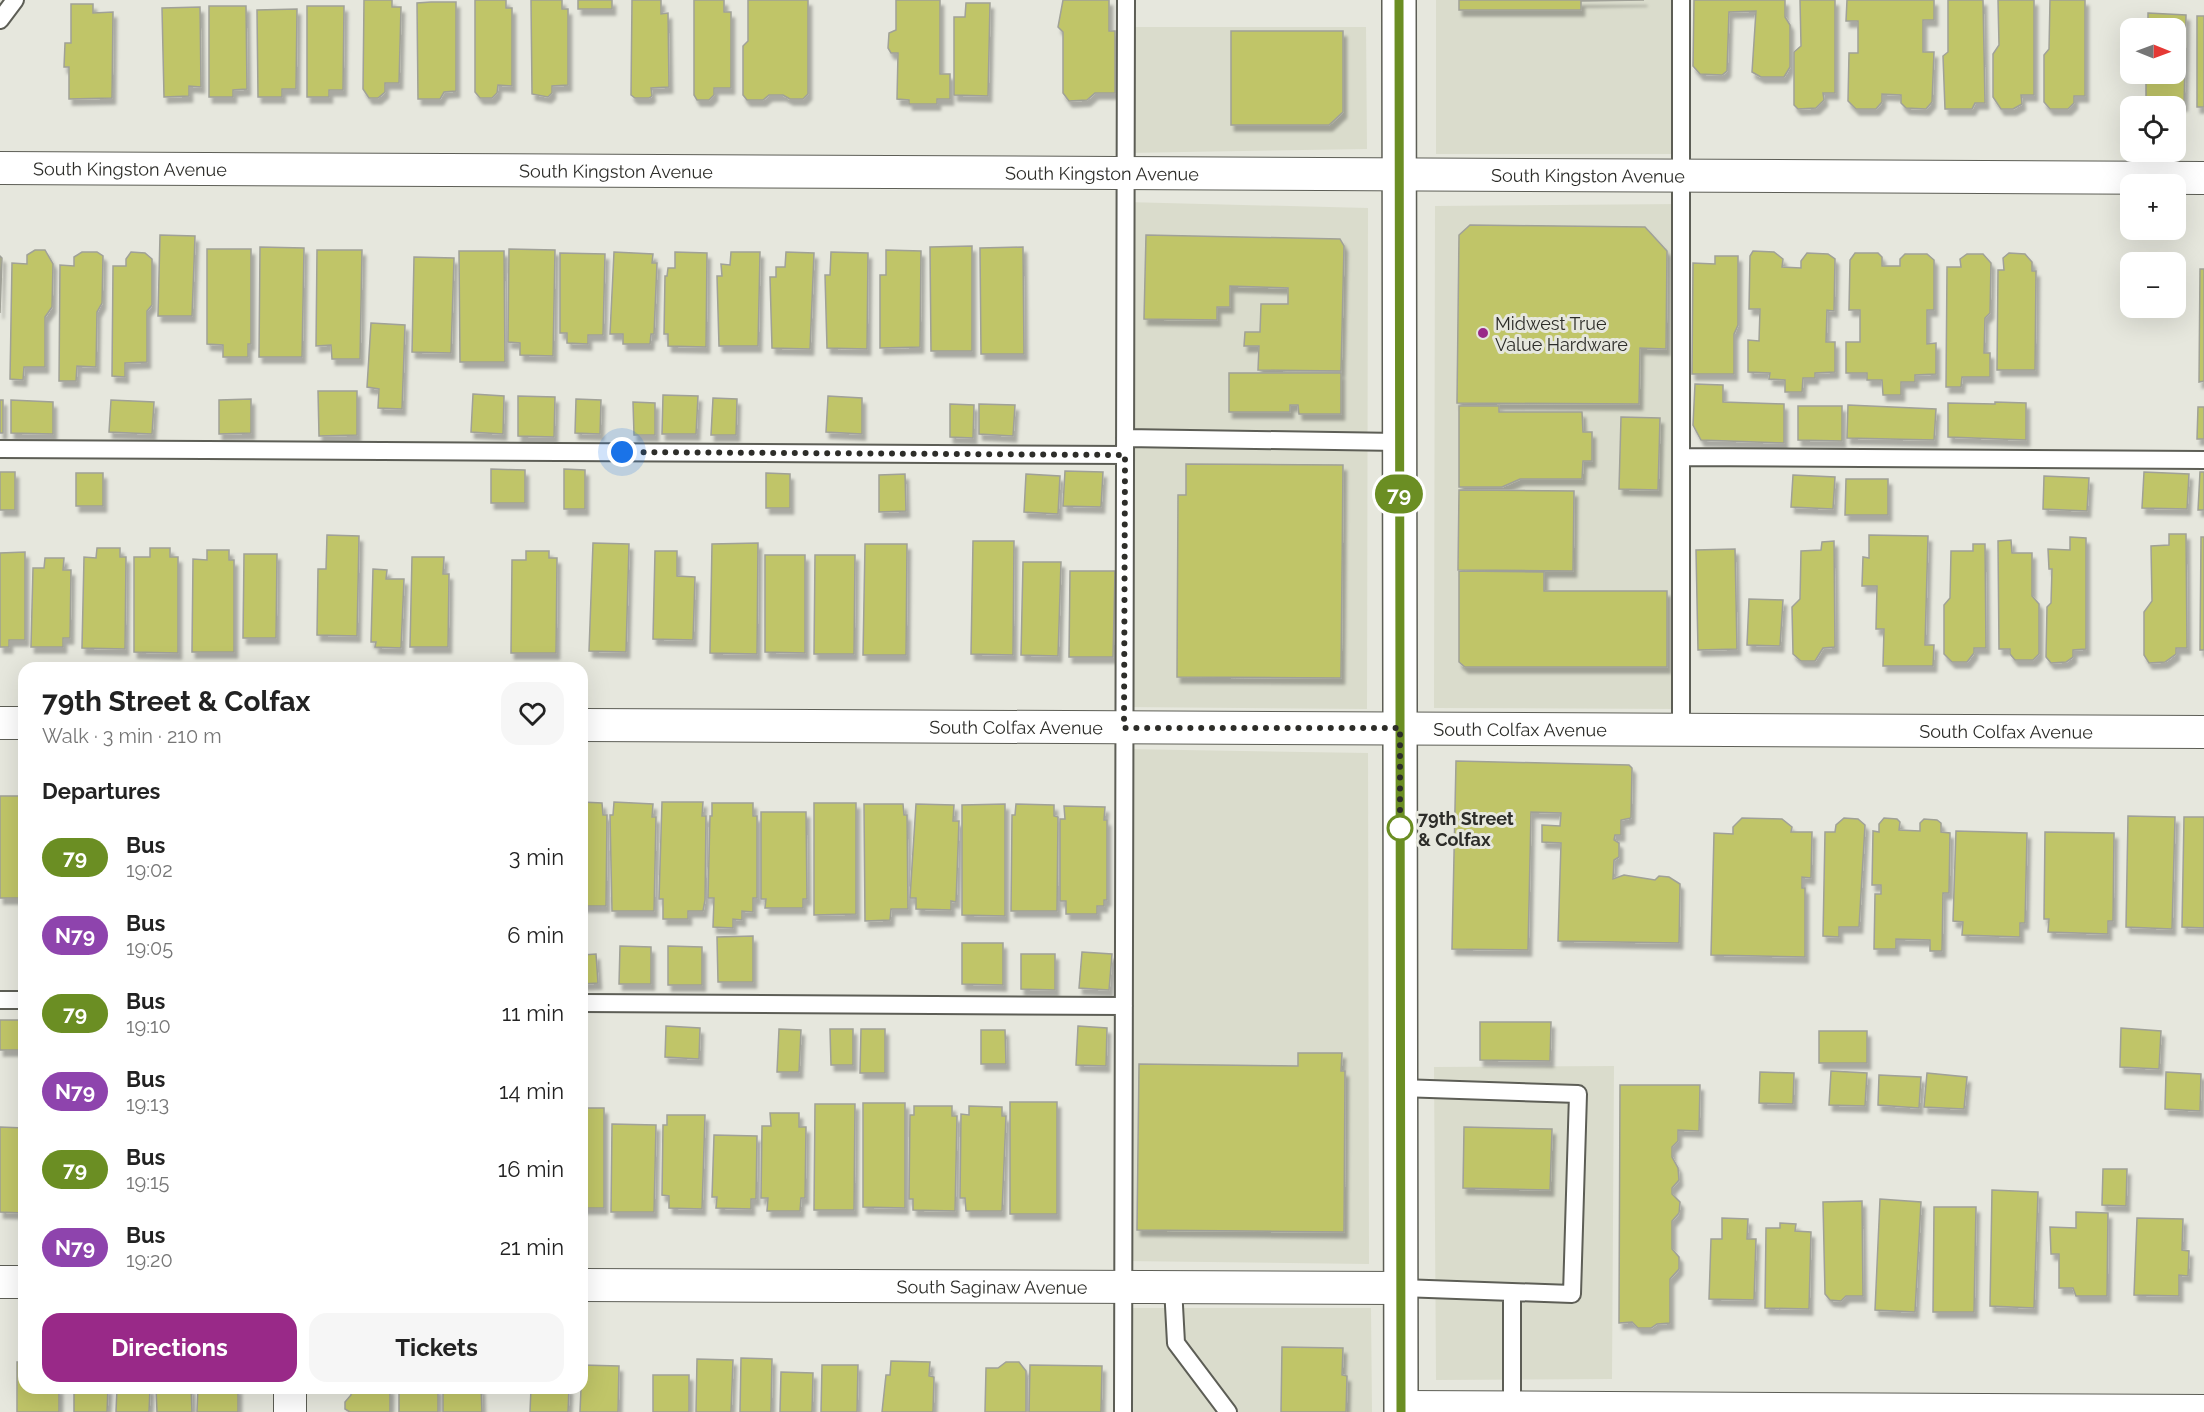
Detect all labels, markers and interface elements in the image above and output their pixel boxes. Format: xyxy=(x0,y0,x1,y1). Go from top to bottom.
north arrow xyxy=(2120,18,2186,84)
map controls xyxy=(2120,18,2186,318)
button: locate xyxy=(2120,96,2186,162)
street label: South Kingston Avenue xyxy=(33,158,227,180)
street label: South Kingston Avenue xyxy=(519,160,713,182)
street label: South Kingston Avenue xyxy=(1005,162,1199,184)
street label: South Kingston Avenue xyxy=(1491,164,1685,186)
button: + xyxy=(2120,174,2186,240)
button: − xyxy=(2120,252,2186,318)
place label: Midwest True Value Hardware xyxy=(1495,313,1628,355)
marker: Midwest True Value Hardware xyxy=(1476,326,1490,340)
your location xyxy=(607,437,637,467)
line badge: 79 xyxy=(1372,474,1426,514)
text: 79 xyxy=(1387,482,1411,507)
button: heart xyxy=(501,682,564,745)
text: 79th Street & Colfax xyxy=(42,685,310,718)
street label: South Colfax Avenue xyxy=(929,716,1103,738)
street label: South Colfax Avenue xyxy=(1433,718,1607,740)
street label: South Colfax Avenue xyxy=(1919,720,2093,742)
text: Walk · 3 min · 210 m xyxy=(42,724,222,748)
text: Departures xyxy=(42,778,160,804)
place label: 79th Street & Colfax xyxy=(1418,808,1514,850)
marker: 79th Street & Colfax xyxy=(1387,815,1413,841)
text: Bus xyxy=(126,832,165,858)
text: 3 min xyxy=(509,844,564,870)
text: 79 xyxy=(63,845,87,870)
text: 19:02 xyxy=(126,858,173,882)
text: Bus xyxy=(126,910,165,936)
text: 6 min xyxy=(507,922,564,948)
text: N79 xyxy=(55,923,95,948)
text: 19:05 xyxy=(126,936,173,960)
text: Bus xyxy=(126,988,165,1014)
text: 11 min xyxy=(502,1000,564,1026)
text: 79 xyxy=(63,1001,87,1026)
text: 19:10 xyxy=(126,1014,171,1038)
text: Bus xyxy=(126,1066,165,1092)
text: 14 min xyxy=(499,1078,564,1104)
text: N79 xyxy=(55,1079,95,1104)
text: 19:13 xyxy=(126,1092,169,1116)
text: Bus xyxy=(126,1144,165,1170)
text: 16 min xyxy=(498,1156,564,1182)
text: 79 xyxy=(63,1157,87,1182)
text: 19:15 xyxy=(126,1170,170,1194)
text: Bus xyxy=(126,1222,165,1248)
text: 21 min xyxy=(500,1234,564,1260)
text: N79 xyxy=(55,1235,95,1260)
text: 19:20 xyxy=(126,1248,173,1272)
street label: South Saginaw Avenue xyxy=(897,1276,1088,1297)
button: Directions xyxy=(42,1313,297,1382)
button: Tickets xyxy=(309,1313,564,1382)

